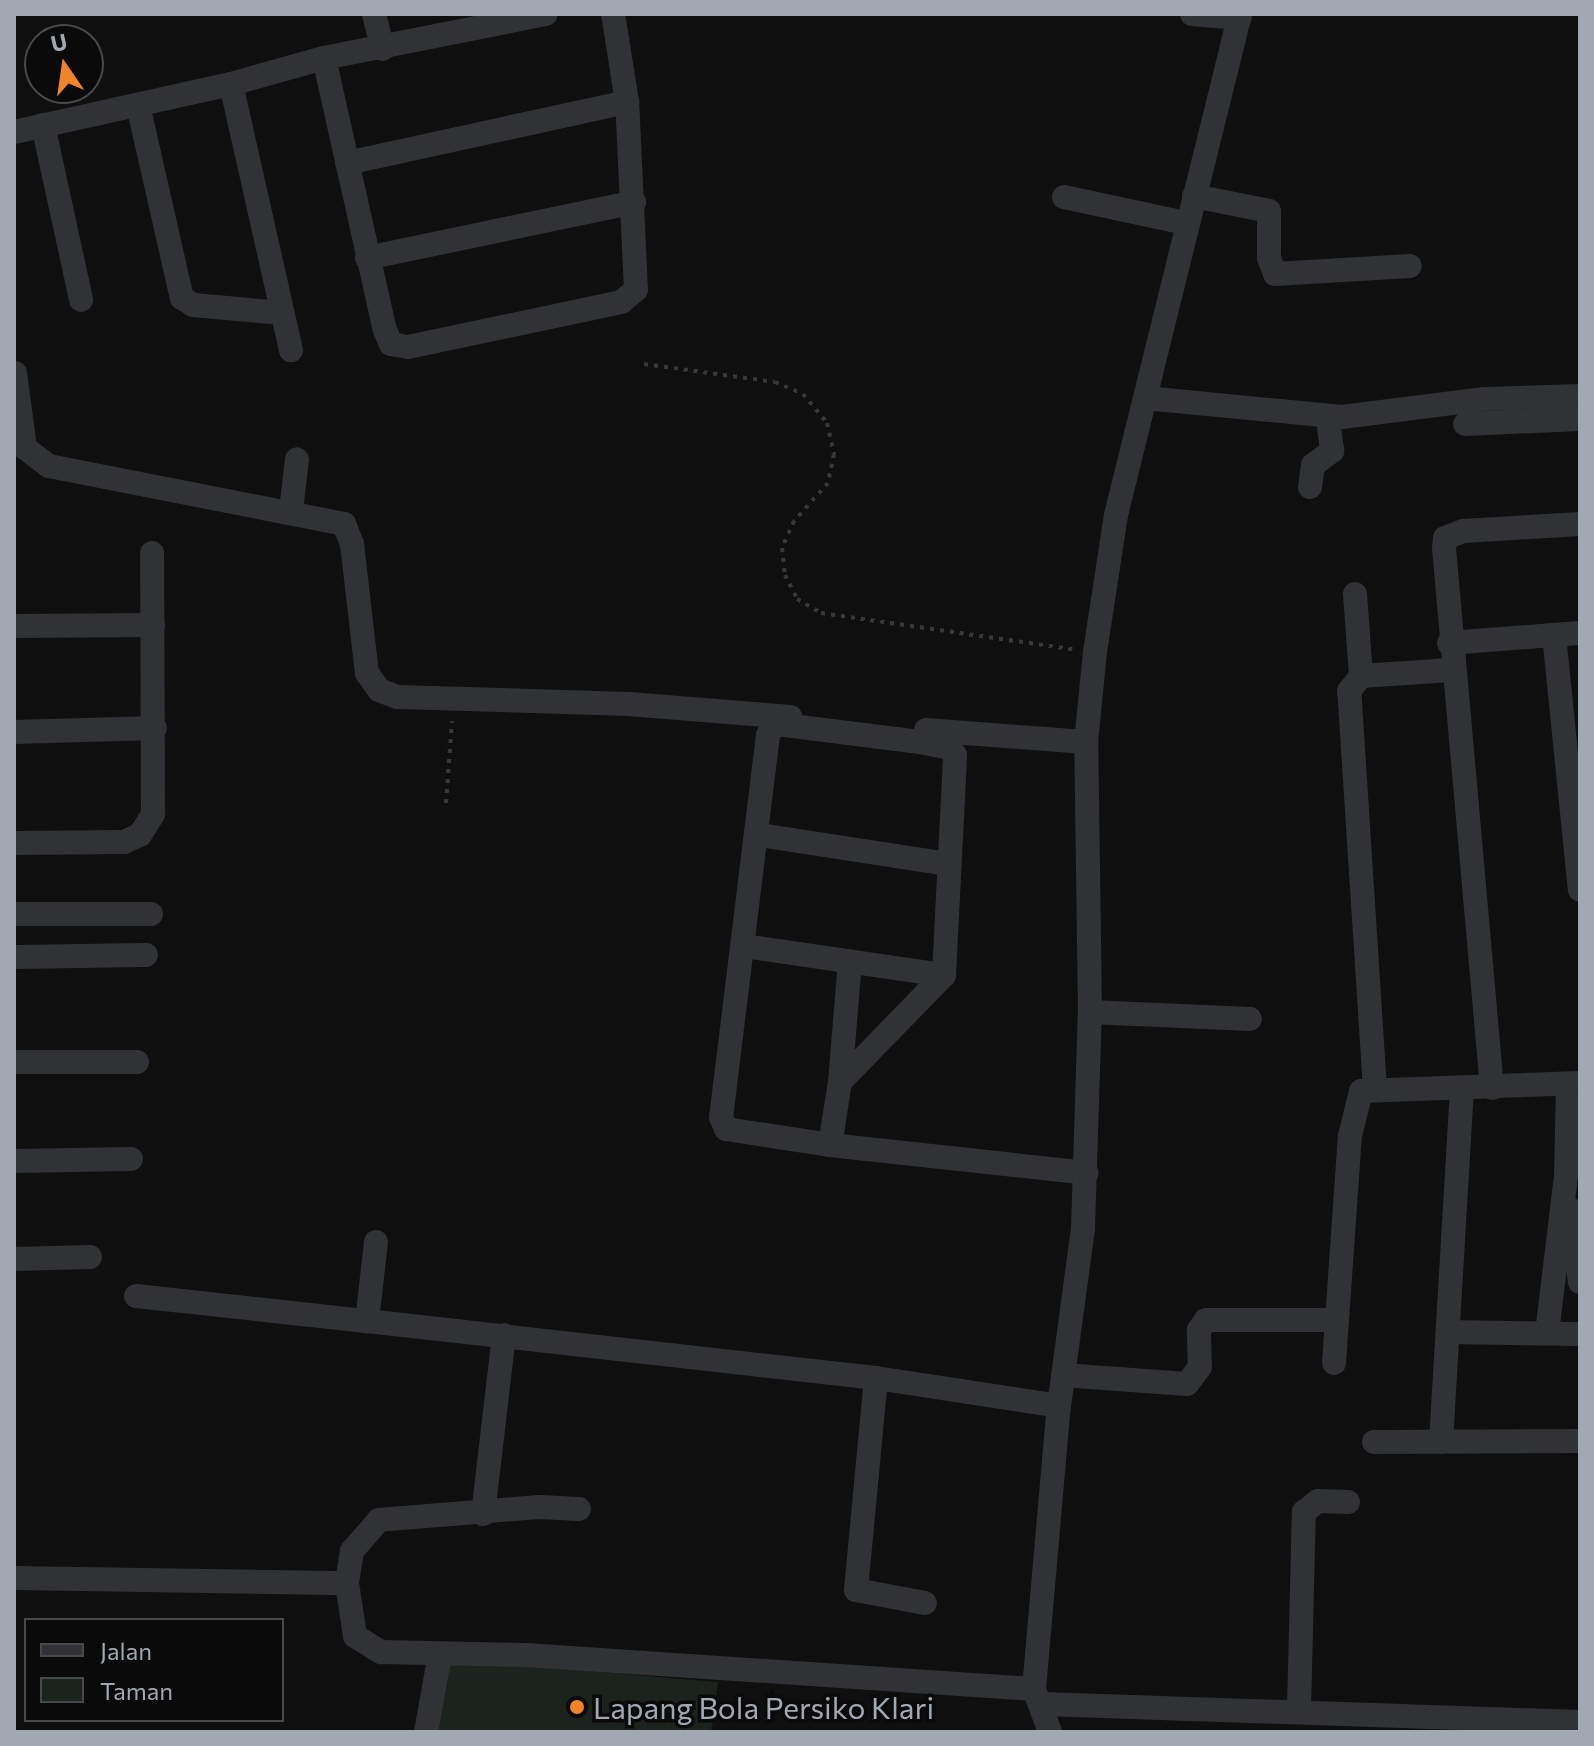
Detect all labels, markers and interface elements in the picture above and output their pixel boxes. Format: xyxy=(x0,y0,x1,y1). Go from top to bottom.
north arrow xyxy=(24,24,104,104)
text: U xyxy=(48,27,70,57)
legend xyxy=(24,1618,284,1722)
text: Jalan xyxy=(100,1636,152,1665)
text: Taman xyxy=(100,1676,173,1705)
place label: Lapang Bola Persiko Klari xyxy=(593,1689,934,1725)
marker: Lapang Bola Persiko Klari xyxy=(568,1698,586,1716)

